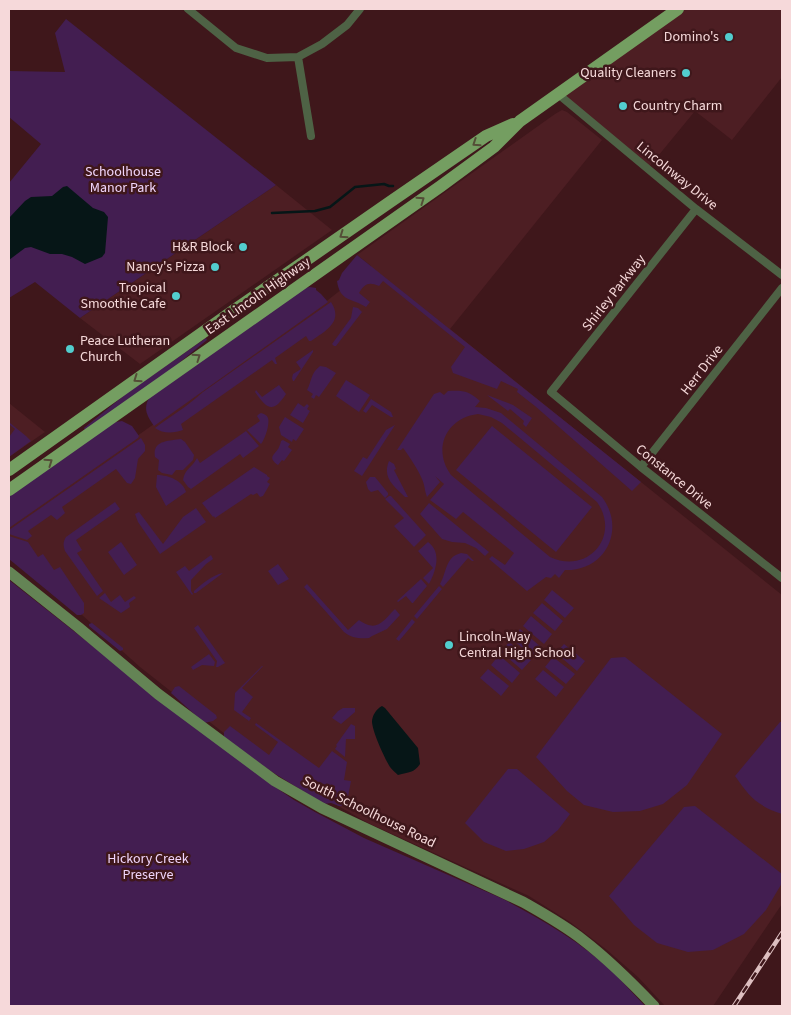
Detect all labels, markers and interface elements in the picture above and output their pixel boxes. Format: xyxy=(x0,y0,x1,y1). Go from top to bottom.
place label: Domino's xyxy=(664,27,719,47)
marker: Domino's xyxy=(723,31,735,43)
place label: Quality Cleaners xyxy=(580,63,676,83)
marker: Quality Cleaners xyxy=(680,67,692,79)
place label: Country Charm xyxy=(633,96,722,116)
marker: Country Charm xyxy=(617,100,629,112)
one-way arrow xyxy=(472,137,482,146)
street label: Lincolnway Drive xyxy=(632,137,722,215)
park label: Schoolhouse Manor Park xyxy=(85,162,161,198)
one-way arrow xyxy=(415,197,425,206)
one-way arrow xyxy=(339,229,348,238)
place label: H&R Block xyxy=(172,237,233,257)
marker: H&R Block xyxy=(237,241,249,253)
street label: Shirley Parkway xyxy=(577,250,651,336)
street label: East Lincoln Highway xyxy=(202,252,315,340)
place label: Nancy's Pizza xyxy=(126,257,205,277)
marker: Nancy's Pizza xyxy=(209,261,221,273)
place label: Tropical Smoothie Cafe xyxy=(81,278,166,314)
marker: Tropical Smoothie Cafe xyxy=(170,290,182,302)
place label: Peace Lutheran Church xyxy=(80,331,170,367)
street label: Herr Drive xyxy=(676,341,728,399)
marker: Peace Lutheran Church xyxy=(64,343,76,355)
one-way arrow xyxy=(192,354,201,363)
one-way arrow xyxy=(133,373,143,382)
street label: Constance Drive xyxy=(631,440,717,514)
one-way arrow xyxy=(43,459,52,468)
place label: Lincoln-Way Central High School xyxy=(459,627,575,663)
marker: Lincoln-Way Central High School xyxy=(443,639,455,651)
street label: South Schoolhouse Road xyxy=(299,771,439,853)
park label: Hickory Creek Preserve xyxy=(107,849,189,885)

